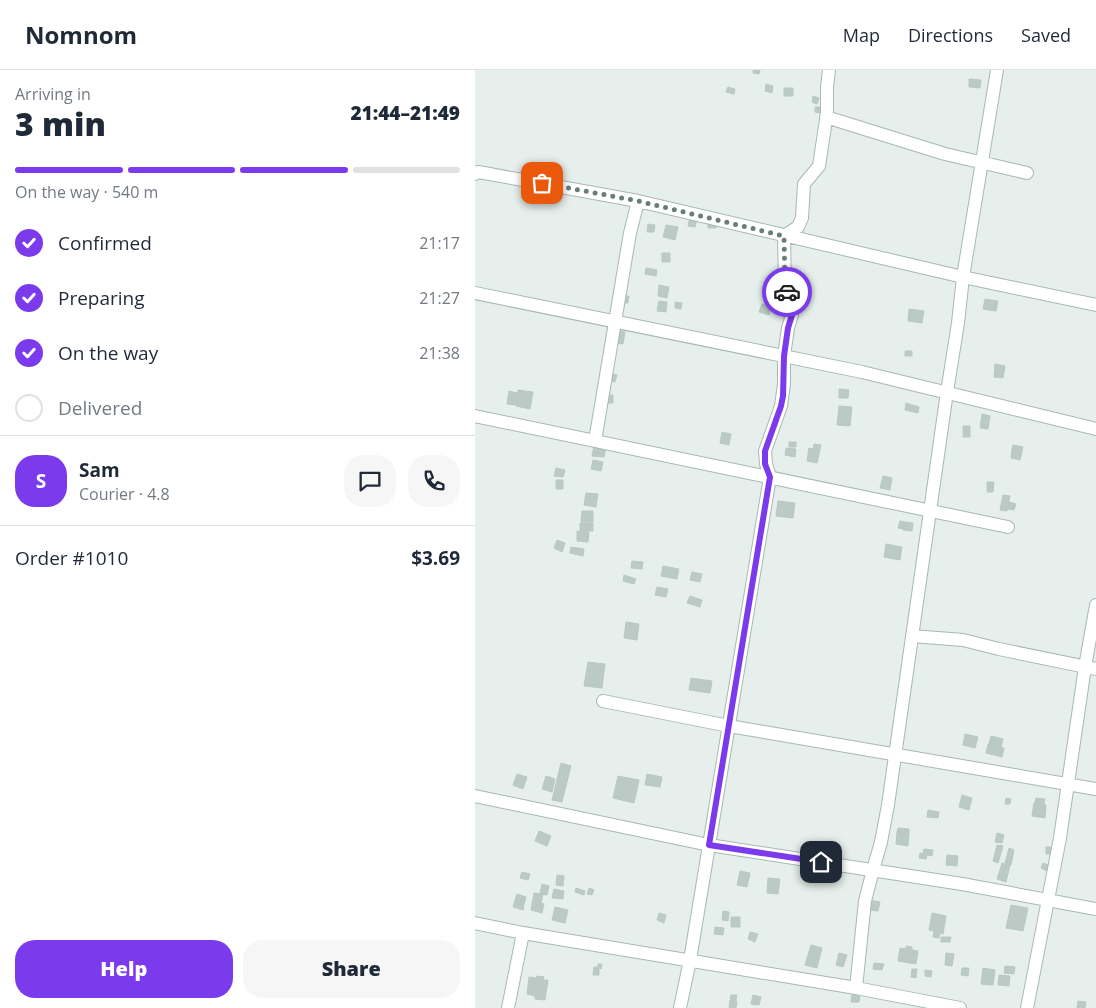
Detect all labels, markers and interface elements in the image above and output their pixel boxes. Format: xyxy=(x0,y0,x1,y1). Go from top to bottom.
text: Nomnom xyxy=(25,18,137,51)
text: Map xyxy=(843,23,880,47)
text: Directions xyxy=(908,23,993,47)
text: Saved xyxy=(1021,23,1071,47)
text: Arriving in xyxy=(15,83,91,105)
text: 21:44–21:49 xyxy=(350,100,460,126)
text: 3 min xyxy=(15,102,106,145)
pin xyxy=(521,162,563,204)
icon: bag xyxy=(528,169,556,197)
text: On the way · 540 m xyxy=(15,181,158,203)
icon: check xyxy=(15,229,43,257)
text: Confirmed xyxy=(58,230,152,256)
text: 21:17 xyxy=(419,232,460,254)
courier xyxy=(762,267,812,317)
icon: car xyxy=(773,278,801,306)
icon: check xyxy=(15,284,43,312)
text: Preparing xyxy=(58,285,145,311)
text: 21:27 xyxy=(419,287,460,309)
icon: check xyxy=(15,339,43,367)
text: On the way xyxy=(58,340,158,366)
text: 21:38 xyxy=(419,342,460,364)
text: Delivered xyxy=(58,395,142,421)
button: chat xyxy=(344,455,396,507)
button: phone xyxy=(408,455,460,507)
text: Sam xyxy=(79,457,120,483)
text: S xyxy=(36,468,46,494)
text: Courier · 4.8 xyxy=(79,483,170,505)
text: Order #1010 xyxy=(15,545,128,571)
text: $3.69 xyxy=(411,545,460,571)
pin xyxy=(800,841,842,883)
icon: home xyxy=(807,848,835,876)
button: Help xyxy=(15,940,233,998)
button: Share xyxy=(243,940,460,998)

